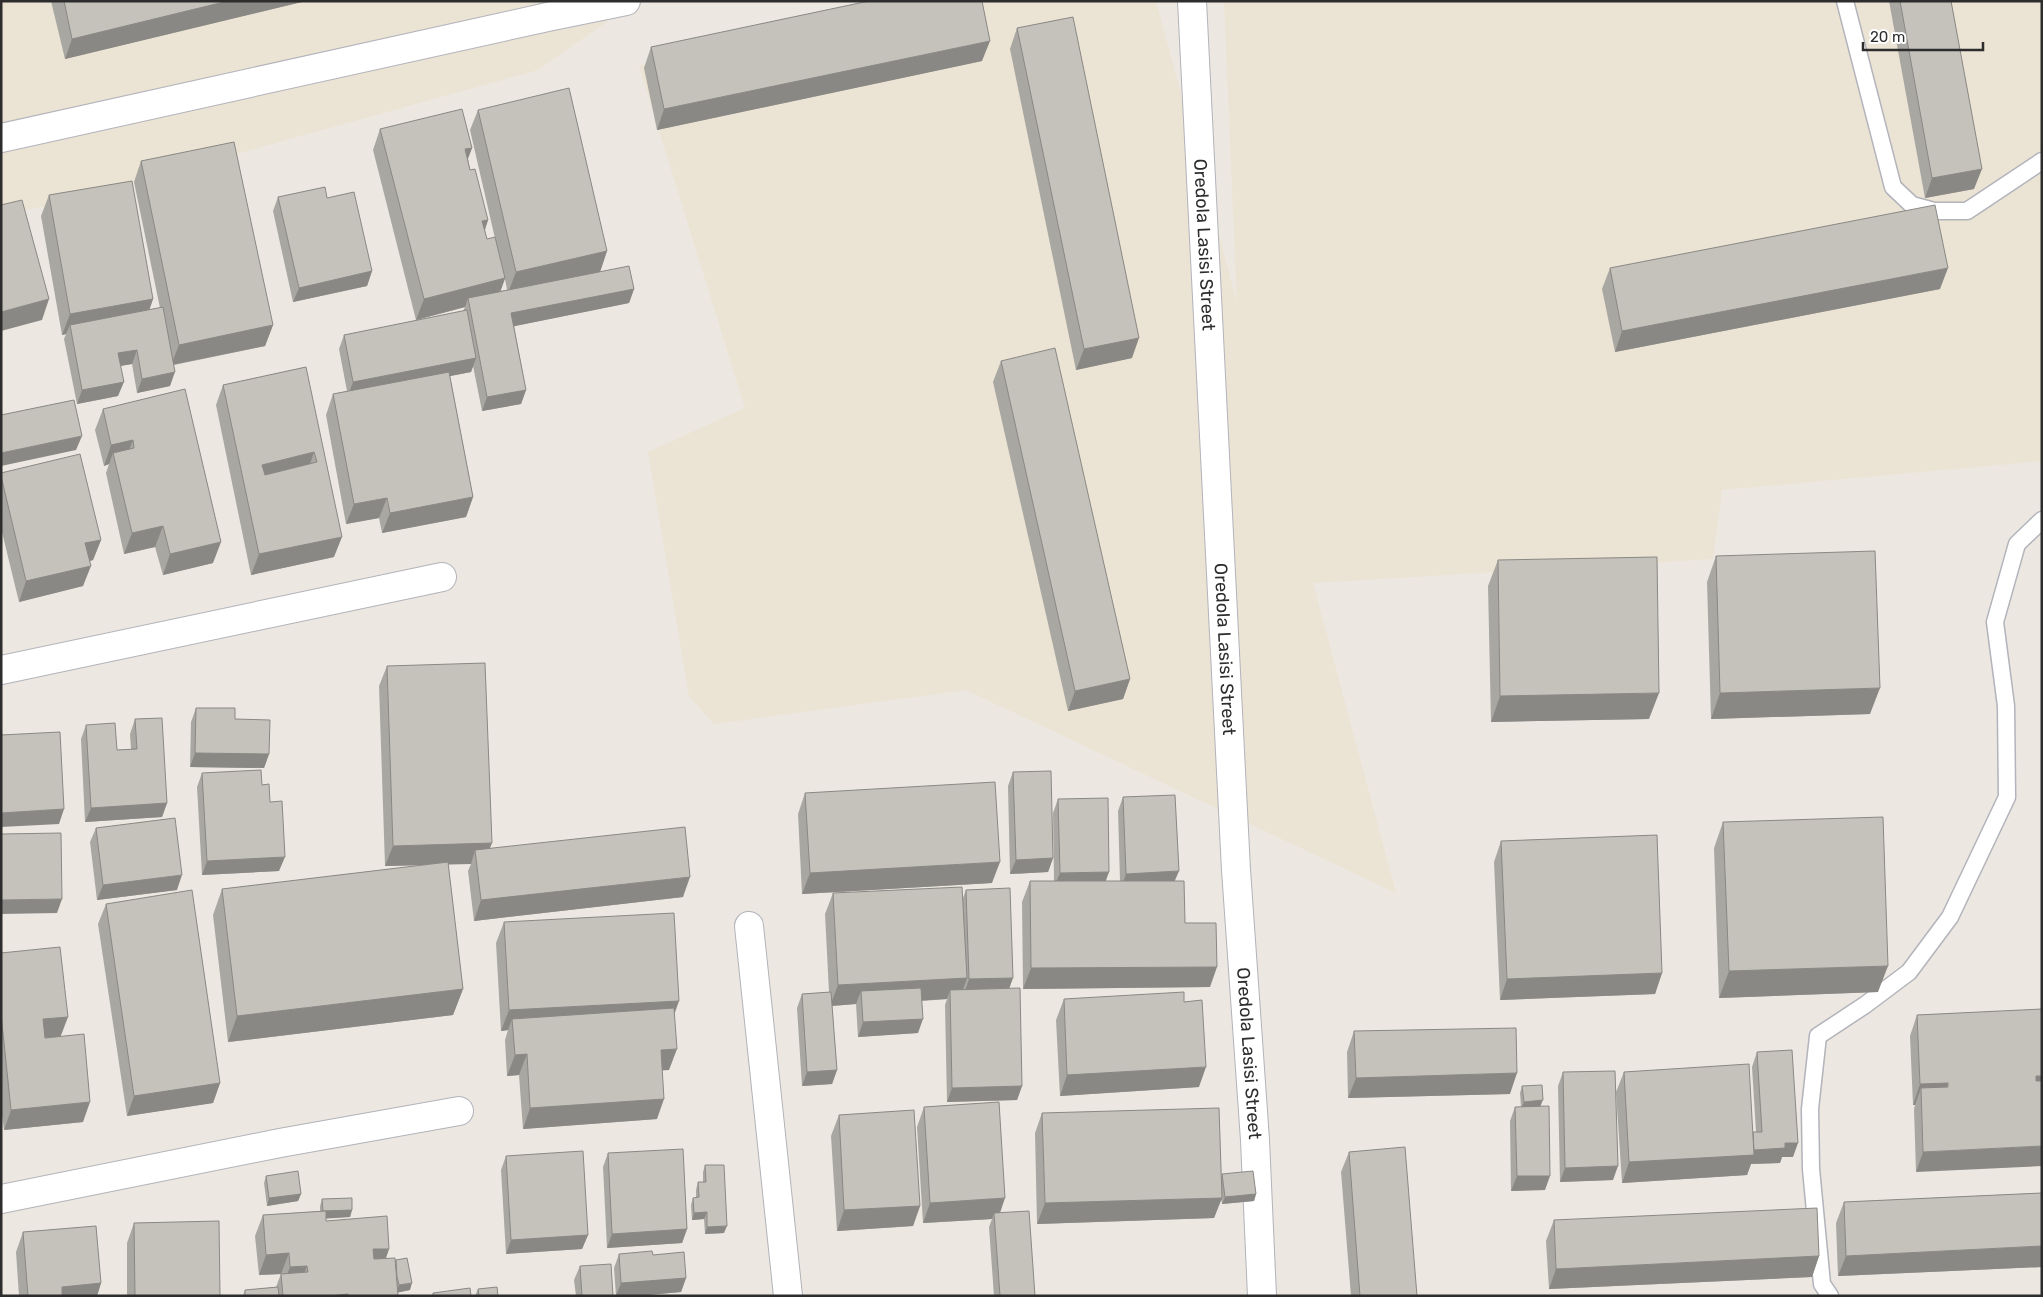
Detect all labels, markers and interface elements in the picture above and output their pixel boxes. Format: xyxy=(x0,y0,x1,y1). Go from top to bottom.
scale bar xyxy=(1863,20,1983,52)
text: 20 m xyxy=(1870,28,1905,46)
street label: Oredola Lasisi Street xyxy=(1189,158,1220,331)
street label: Oredola Lasisi Street xyxy=(1209,563,1240,736)
street label: Oredola Lasisi Street xyxy=(1232,967,1266,1140)

